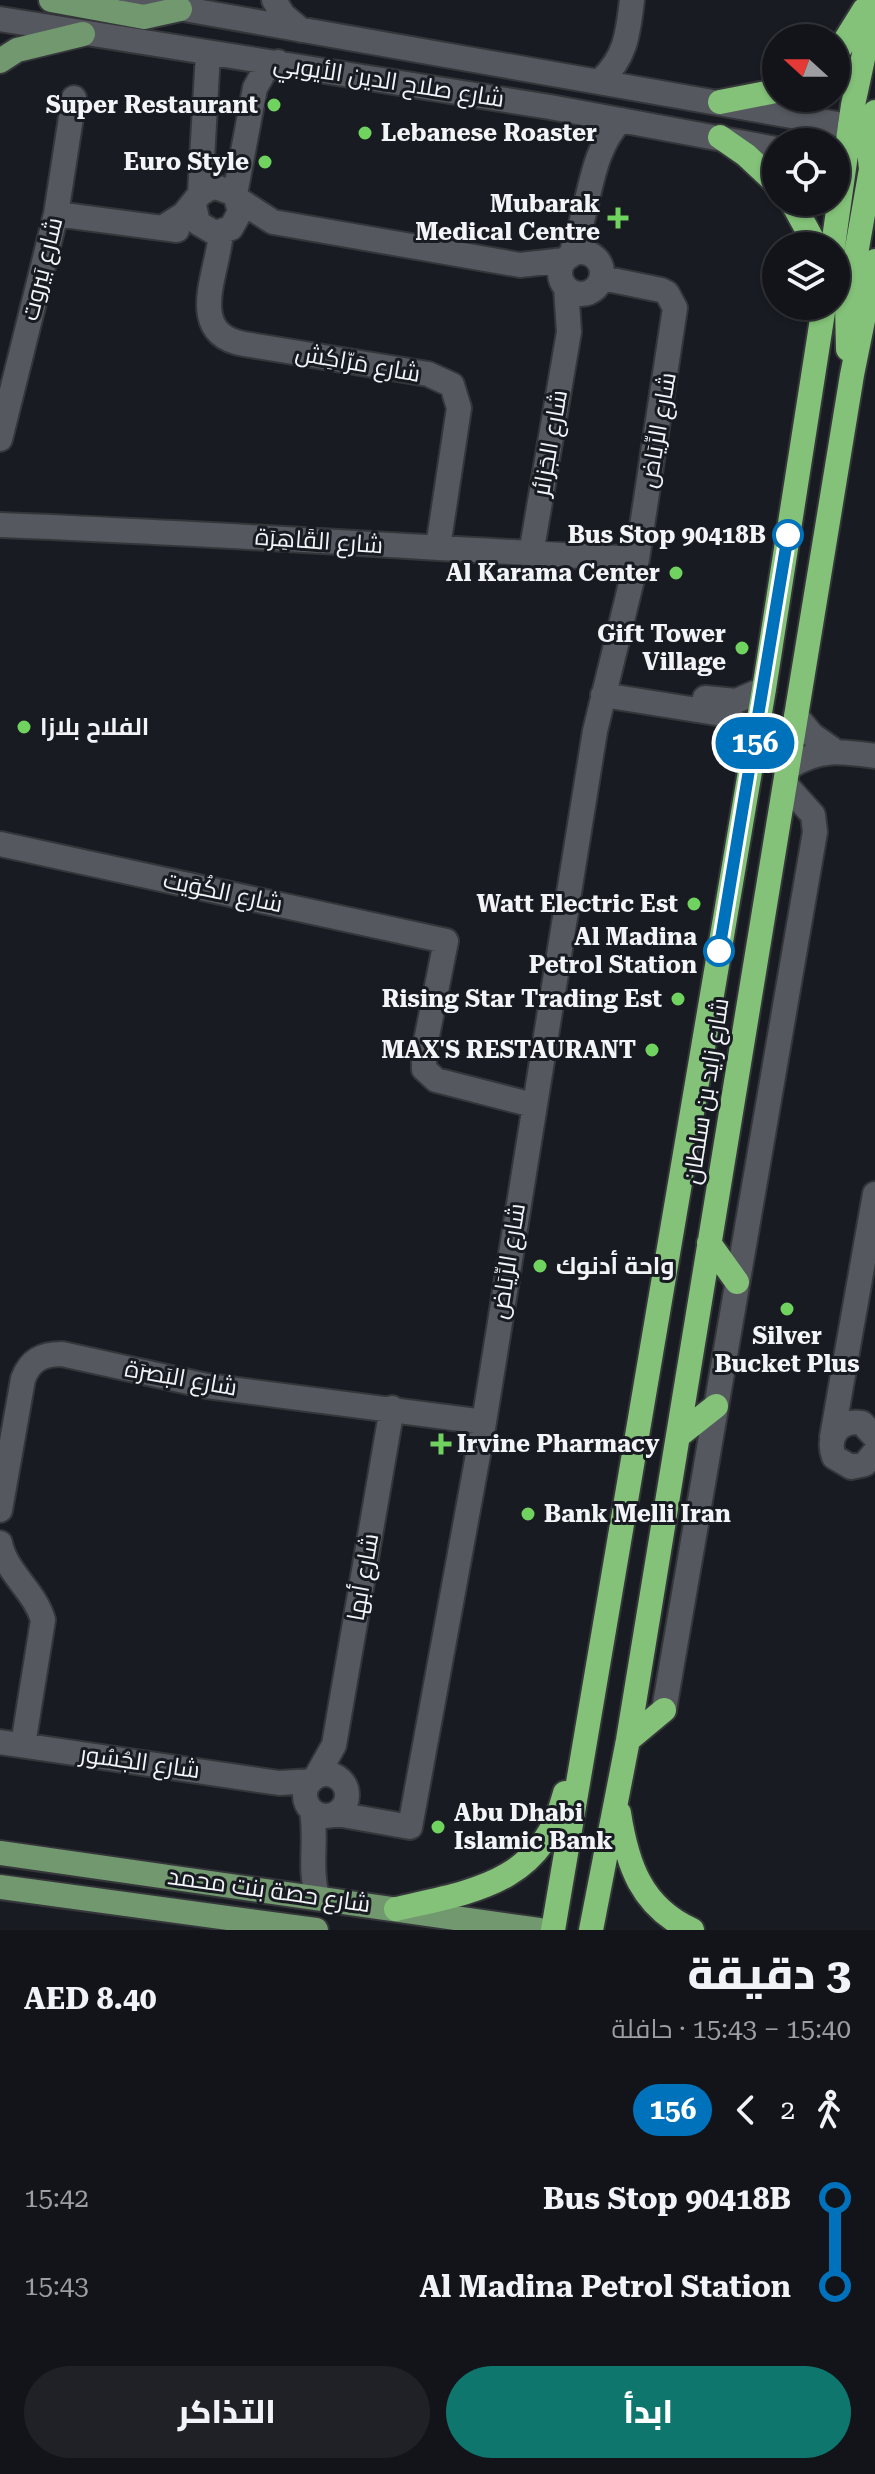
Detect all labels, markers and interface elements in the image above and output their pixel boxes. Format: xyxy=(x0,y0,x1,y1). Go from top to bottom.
north arrow xyxy=(762,24,850,112)
map controls xyxy=(762,24,850,320)
street label: شارع صلاح الدين الأيوبي xyxy=(271,49,506,118)
place label: Super Restaurant xyxy=(46,91,258,119)
marker: Super Restaurant xyxy=(265,96,283,114)
place label: Lebanese Roaster xyxy=(381,119,597,147)
marker: Lebanese Roaster xyxy=(356,124,374,142)
button: locate xyxy=(762,128,850,216)
place label: Euro Style xyxy=(124,148,249,176)
marker: Euro Style xyxy=(256,153,274,171)
place label: Mubarak Medical Centre xyxy=(415,190,600,246)
marker: Mubarak Medical Centre xyxy=(607,207,629,229)
street label: شارع بَيروت xyxy=(16,215,70,324)
button: layers xyxy=(762,232,850,320)
street label: شارع مَرّاكِش xyxy=(293,338,423,390)
street label: شارع الرِّيَاض xyxy=(634,370,684,490)
street label: شارع الجَزائر xyxy=(527,388,575,501)
marker: Bus Stop 90418B xyxy=(773,520,803,550)
place label: Bus Stop 90418B xyxy=(568,521,766,549)
street label: شارع القَاهِرَة xyxy=(254,523,384,561)
place label: Al Karama Center xyxy=(446,559,660,587)
marker: Al Karama Center xyxy=(667,564,685,582)
place label: Gift Tower Village xyxy=(597,620,726,676)
marker: Gift Tower Village xyxy=(733,639,751,657)
place label: الفلاح بلازا xyxy=(40,713,149,743)
line badge: 156 xyxy=(709,717,801,769)
marker: الفلاح بلازا xyxy=(15,718,33,736)
text: 156 xyxy=(731,726,779,759)
street label: شارع الكُوَيت xyxy=(160,866,285,920)
place label: Watt Electric Est xyxy=(476,890,678,918)
marker: Watt Electric Est xyxy=(685,895,703,913)
place label: Al Madina Petrol Station xyxy=(529,923,697,979)
marker: Al Madina Petrol Station xyxy=(704,936,734,966)
place label: Rising Star Trading Est xyxy=(382,985,662,1013)
marker: Rising Star Trading Est xyxy=(669,990,687,1008)
street label: شارع زايد بن سلطان xyxy=(677,996,737,1186)
place label: MAX'S RESTAURANT xyxy=(381,1036,636,1064)
marker: MAX'S RESTAURANT xyxy=(643,1041,661,1059)
street label: شارع الرِّيَاض xyxy=(485,1201,533,1321)
place label: واحة أدنوك xyxy=(556,1250,674,1280)
marker: واحة أدنوك xyxy=(531,1257,549,1275)
marker: Silver Bucket Plus xyxy=(778,1300,796,1318)
place label: Silver Bucket Plus xyxy=(714,1322,860,1378)
street label: شارع البَصرَة xyxy=(122,1354,239,1404)
place label: Irvine Pharmacy xyxy=(457,1430,660,1458)
marker: Irvine Pharmacy xyxy=(432,1435,450,1453)
place label: Bank Melli Iran xyxy=(544,1500,731,1528)
marker: Bank Melli Iran xyxy=(519,1505,537,1523)
street label: شارع أبها xyxy=(340,1531,386,1623)
street label: شارع الجُسُور xyxy=(76,1739,202,1786)
place label: Abu Dhabi Islamic Bank xyxy=(454,1799,613,1855)
marker: Abu Dhabi Islamic Bank xyxy=(429,1818,447,1836)
street label: شارع حصة بنت محمد xyxy=(166,1862,372,1920)
text: 3 دقيقة xyxy=(687,1948,851,2000)
text: AED 8.40 xyxy=(24,1981,157,2016)
text: 15:40 – 15:43 · حافلة xyxy=(612,2014,851,2044)
icon: back xyxy=(724,2088,768,2132)
icon: walk xyxy=(807,2088,851,2132)
text: 156 xyxy=(649,2093,696,2126)
text: 2 xyxy=(780,2095,795,2125)
text: Bus Stop 90418B xyxy=(543,2181,791,2216)
text: 15:42 xyxy=(24,2183,89,2213)
text: Al Madina Petrol Station xyxy=(419,2269,791,2304)
text: 15:43 xyxy=(24,2271,89,2301)
button: التذاكر xyxy=(24,2366,430,2458)
button: ابدأ xyxy=(446,2366,851,2458)

